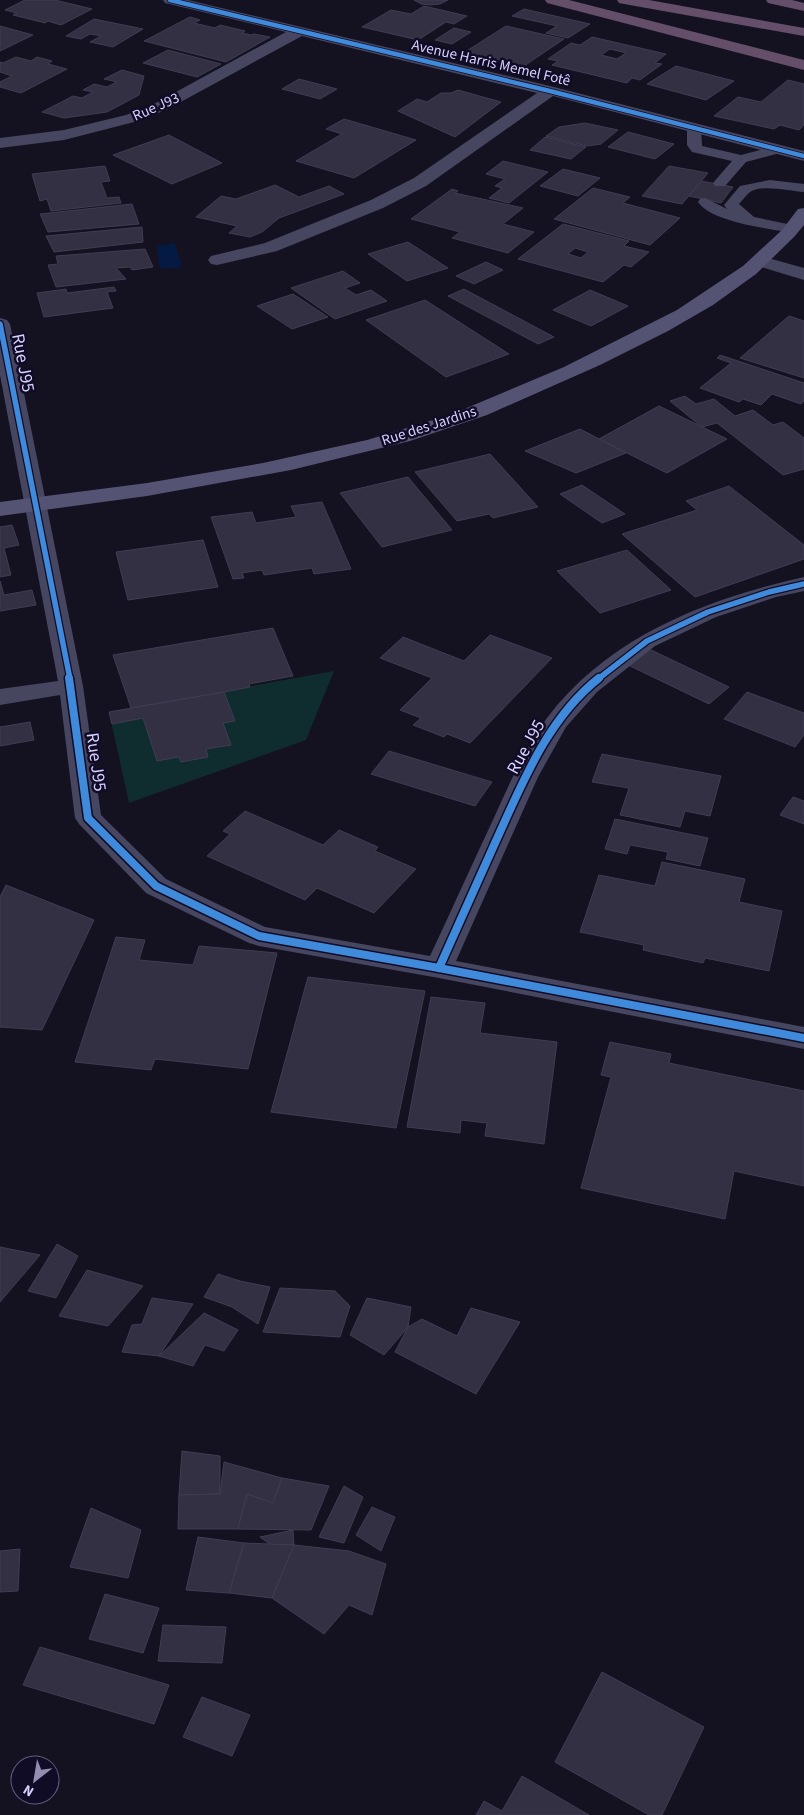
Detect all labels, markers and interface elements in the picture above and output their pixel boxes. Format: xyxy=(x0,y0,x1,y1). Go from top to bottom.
street label: Avenue Harris Memel Fotê xyxy=(410,35,572,91)
street label: Rue J93 xyxy=(129,87,183,127)
street label: Rue J95 xyxy=(5,332,41,394)
street label: Rue des Jardins xyxy=(379,401,479,451)
street label: Rue J95 xyxy=(501,715,551,779)
street label: Rue J95 xyxy=(80,731,112,793)
north arrow xyxy=(10,1755,60,1805)
text: N xyxy=(20,1779,38,1801)

